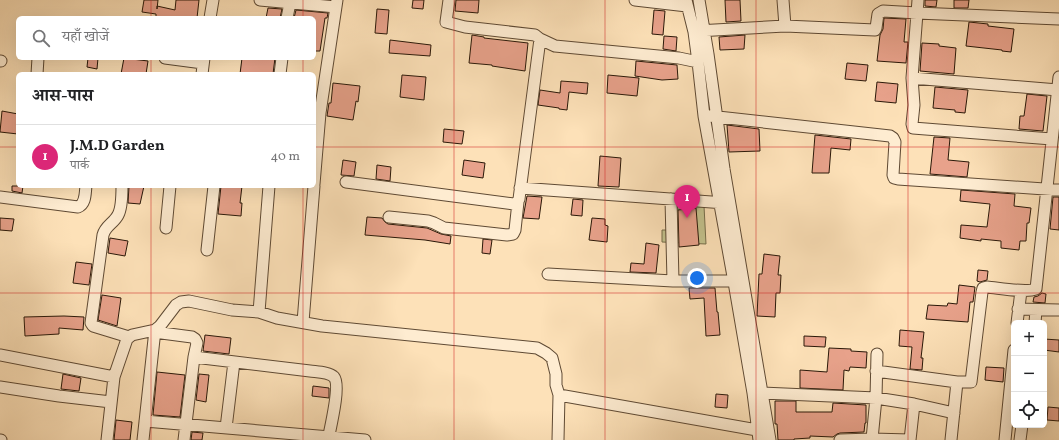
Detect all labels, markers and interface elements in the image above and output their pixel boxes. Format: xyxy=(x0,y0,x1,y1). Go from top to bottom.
search box xyxy=(16,16,316,60)
icon: search xyxy=(30,27,52,49)
text: यहाँ खोजें xyxy=(62,27,109,48)
text: आस-पास xyxy=(32,85,93,108)
text: J.M.D Garden xyxy=(70,136,165,157)
text: 1 xyxy=(42,148,48,166)
text: 40 m xyxy=(271,148,300,166)
text: पार्क xyxy=(70,157,89,175)
pin: 1 xyxy=(674,185,700,218)
your location xyxy=(687,268,707,288)
map controls xyxy=(1011,320,1047,428)
button: + xyxy=(1011,320,1047,356)
button: − xyxy=(1011,356,1047,392)
button: locate xyxy=(1011,392,1047,428)

